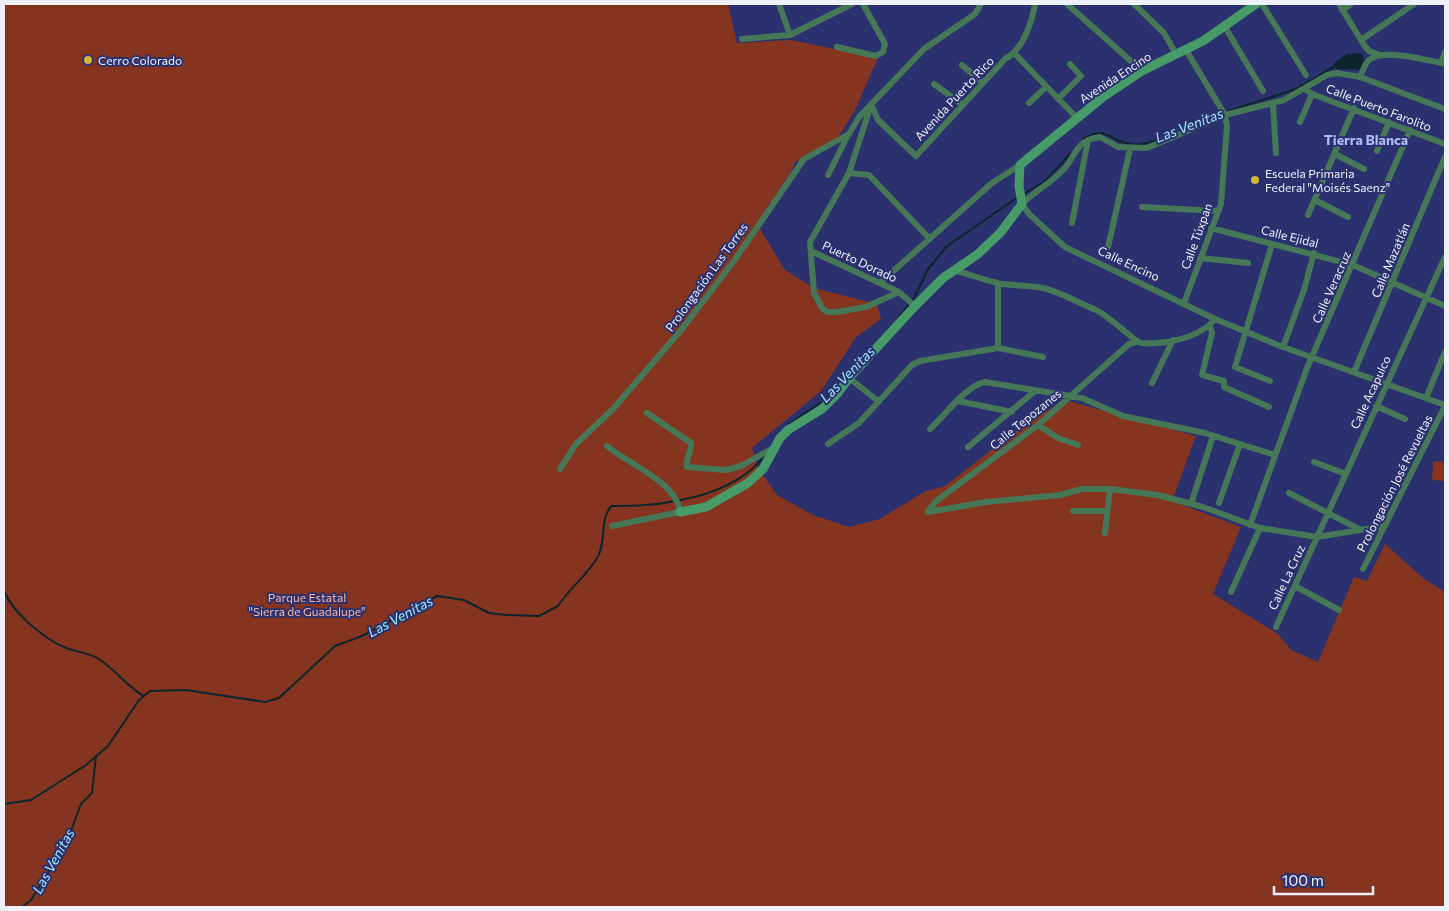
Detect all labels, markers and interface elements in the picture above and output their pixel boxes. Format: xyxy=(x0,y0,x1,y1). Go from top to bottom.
street label: Avenida Encino xyxy=(1077,49,1153,105)
place label: Cerro Colorado xyxy=(98,53,182,67)
street label: Avenida Puerto Rico xyxy=(912,53,996,143)
marker: Cerro Colorado xyxy=(82,54,94,66)
street label: Calle Puerto Farolito xyxy=(1324,80,1434,134)
water label: Las Venitas xyxy=(1153,104,1225,146)
district label: Tierra Blanca xyxy=(1324,131,1408,148)
place label: Escuela Primaria Federal "Moisés Saenz" xyxy=(1265,166,1390,194)
marker: Escuela Primaria Federal "Moisés Saenz" xyxy=(1249,174,1261,186)
street label: Calle Túxpan xyxy=(1178,201,1214,271)
street label: Prolongación Las Torres xyxy=(662,220,750,334)
street label: Calle Mazatlán xyxy=(1368,220,1412,300)
street label: Calle Ejidal xyxy=(1260,222,1320,250)
street label: Puerto Dorado xyxy=(820,238,900,284)
street label: Calle Encino xyxy=(1096,243,1162,283)
street label: Calle Veracruz xyxy=(1309,249,1353,325)
water label: Las Venitas xyxy=(816,342,878,406)
street label: Calle Acapulco xyxy=(1347,353,1393,431)
street label: Calle Tepozanes xyxy=(987,386,1063,452)
street label: Prolongación José Revueltas xyxy=(1353,412,1436,554)
street label: Calle La Cruz xyxy=(1265,542,1307,612)
park label: Parque Estatal "Sierra de Guadalupe" xyxy=(248,590,366,618)
water label: Las Venitas xyxy=(364,592,436,640)
water label: Las Venitas xyxy=(28,826,78,896)
scale bar xyxy=(1274,864,1373,896)
text: 100 m xyxy=(1282,871,1324,889)

